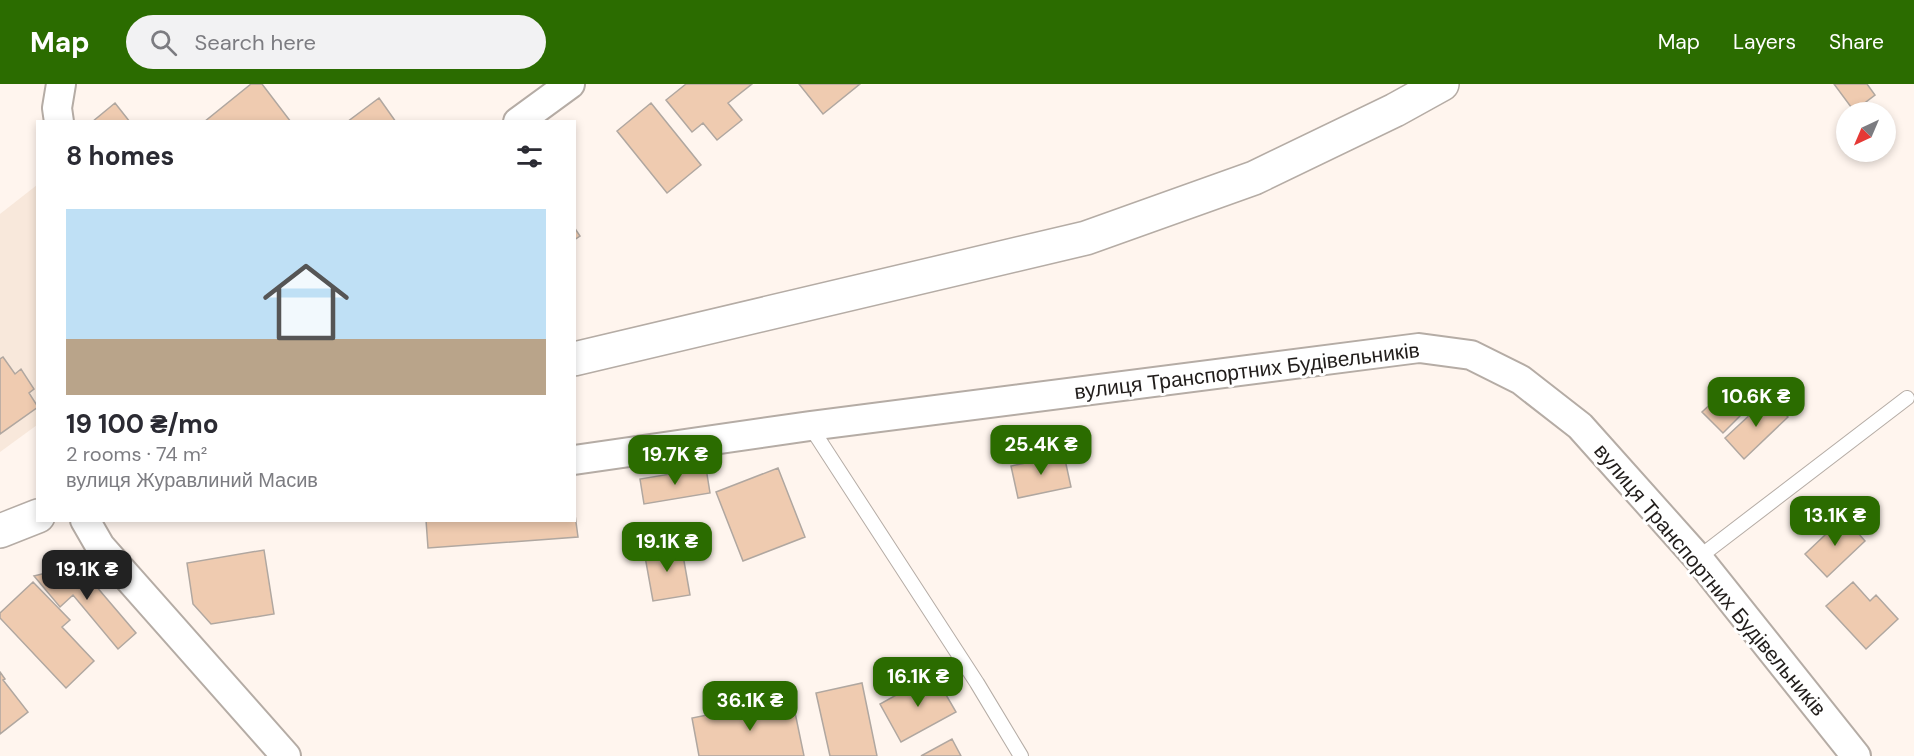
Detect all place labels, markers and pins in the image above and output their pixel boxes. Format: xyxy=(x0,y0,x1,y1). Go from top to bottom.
pin: 10.6K ₴ xyxy=(1701,377,1811,428)
pin: 25.4K ₴ xyxy=(986,425,1096,476)
pin: 19.7K ₴ xyxy=(620,435,730,486)
pin: 13.1K ₴ xyxy=(1780,496,1890,547)
pin: 19.1K ₴ xyxy=(612,522,722,573)
pin: 19.1K ₴ xyxy=(32,550,142,601)
pin: 16.1K ₴ xyxy=(863,657,973,708)
pin: 36.1K ₴ xyxy=(695,681,805,732)

